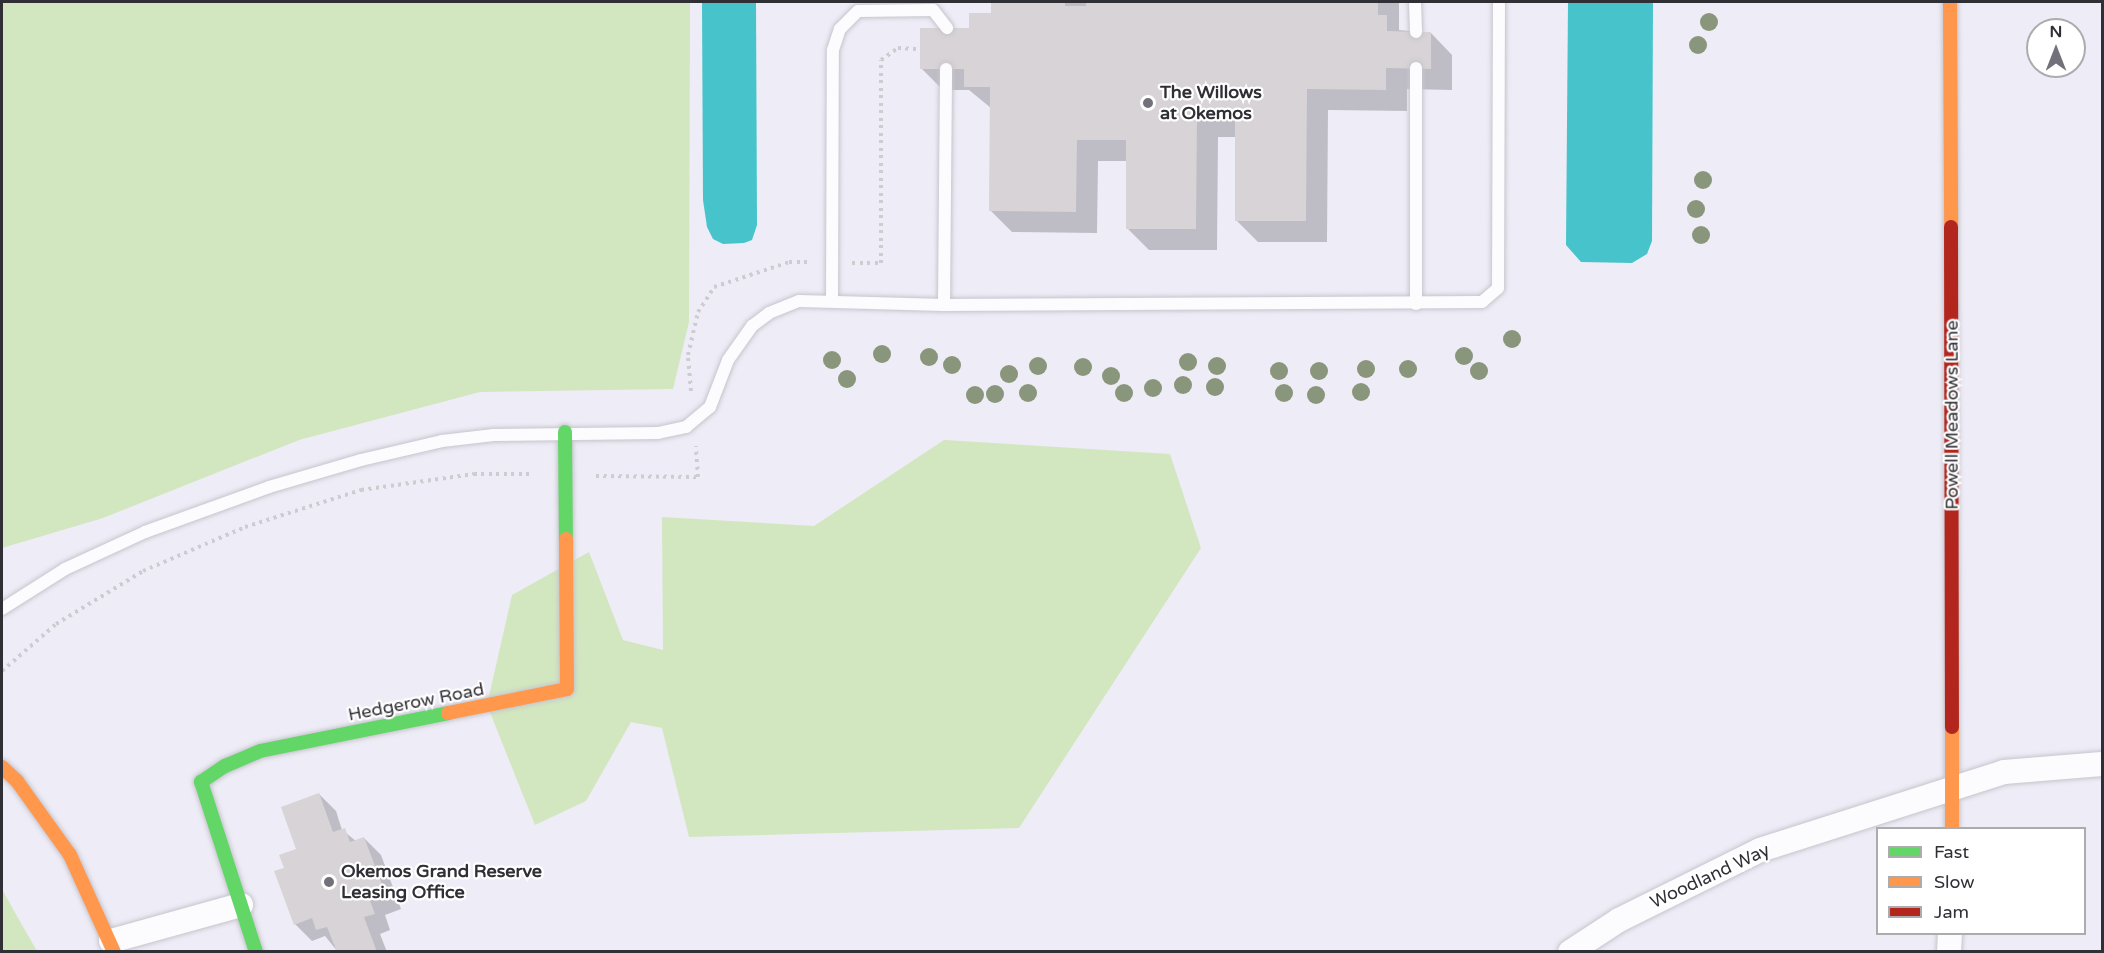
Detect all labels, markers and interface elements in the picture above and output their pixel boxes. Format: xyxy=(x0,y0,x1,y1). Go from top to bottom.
north arrow xyxy=(2026,18,2086,78)
text: N xyxy=(2050,22,2062,42)
place label: The Willows at Okemos xyxy=(1160,82,1262,124)
marker: The Willows at Okemos xyxy=(1141,96,1155,110)
street label: Powell Meadows Lane xyxy=(1941,320,1963,510)
street label: Hedgerow Road xyxy=(346,678,486,726)
legend xyxy=(1876,827,2086,935)
street label: Woodland Way xyxy=(1647,839,1773,913)
text: Fast xyxy=(1934,841,1969,863)
place label: Okemos Grand Reserve Leasing Office xyxy=(341,861,542,904)
text: Slow xyxy=(1934,871,1975,893)
marker: Okemos Grand Reserve Leasing Office xyxy=(322,875,336,889)
text: Jam xyxy=(1934,901,1969,923)

